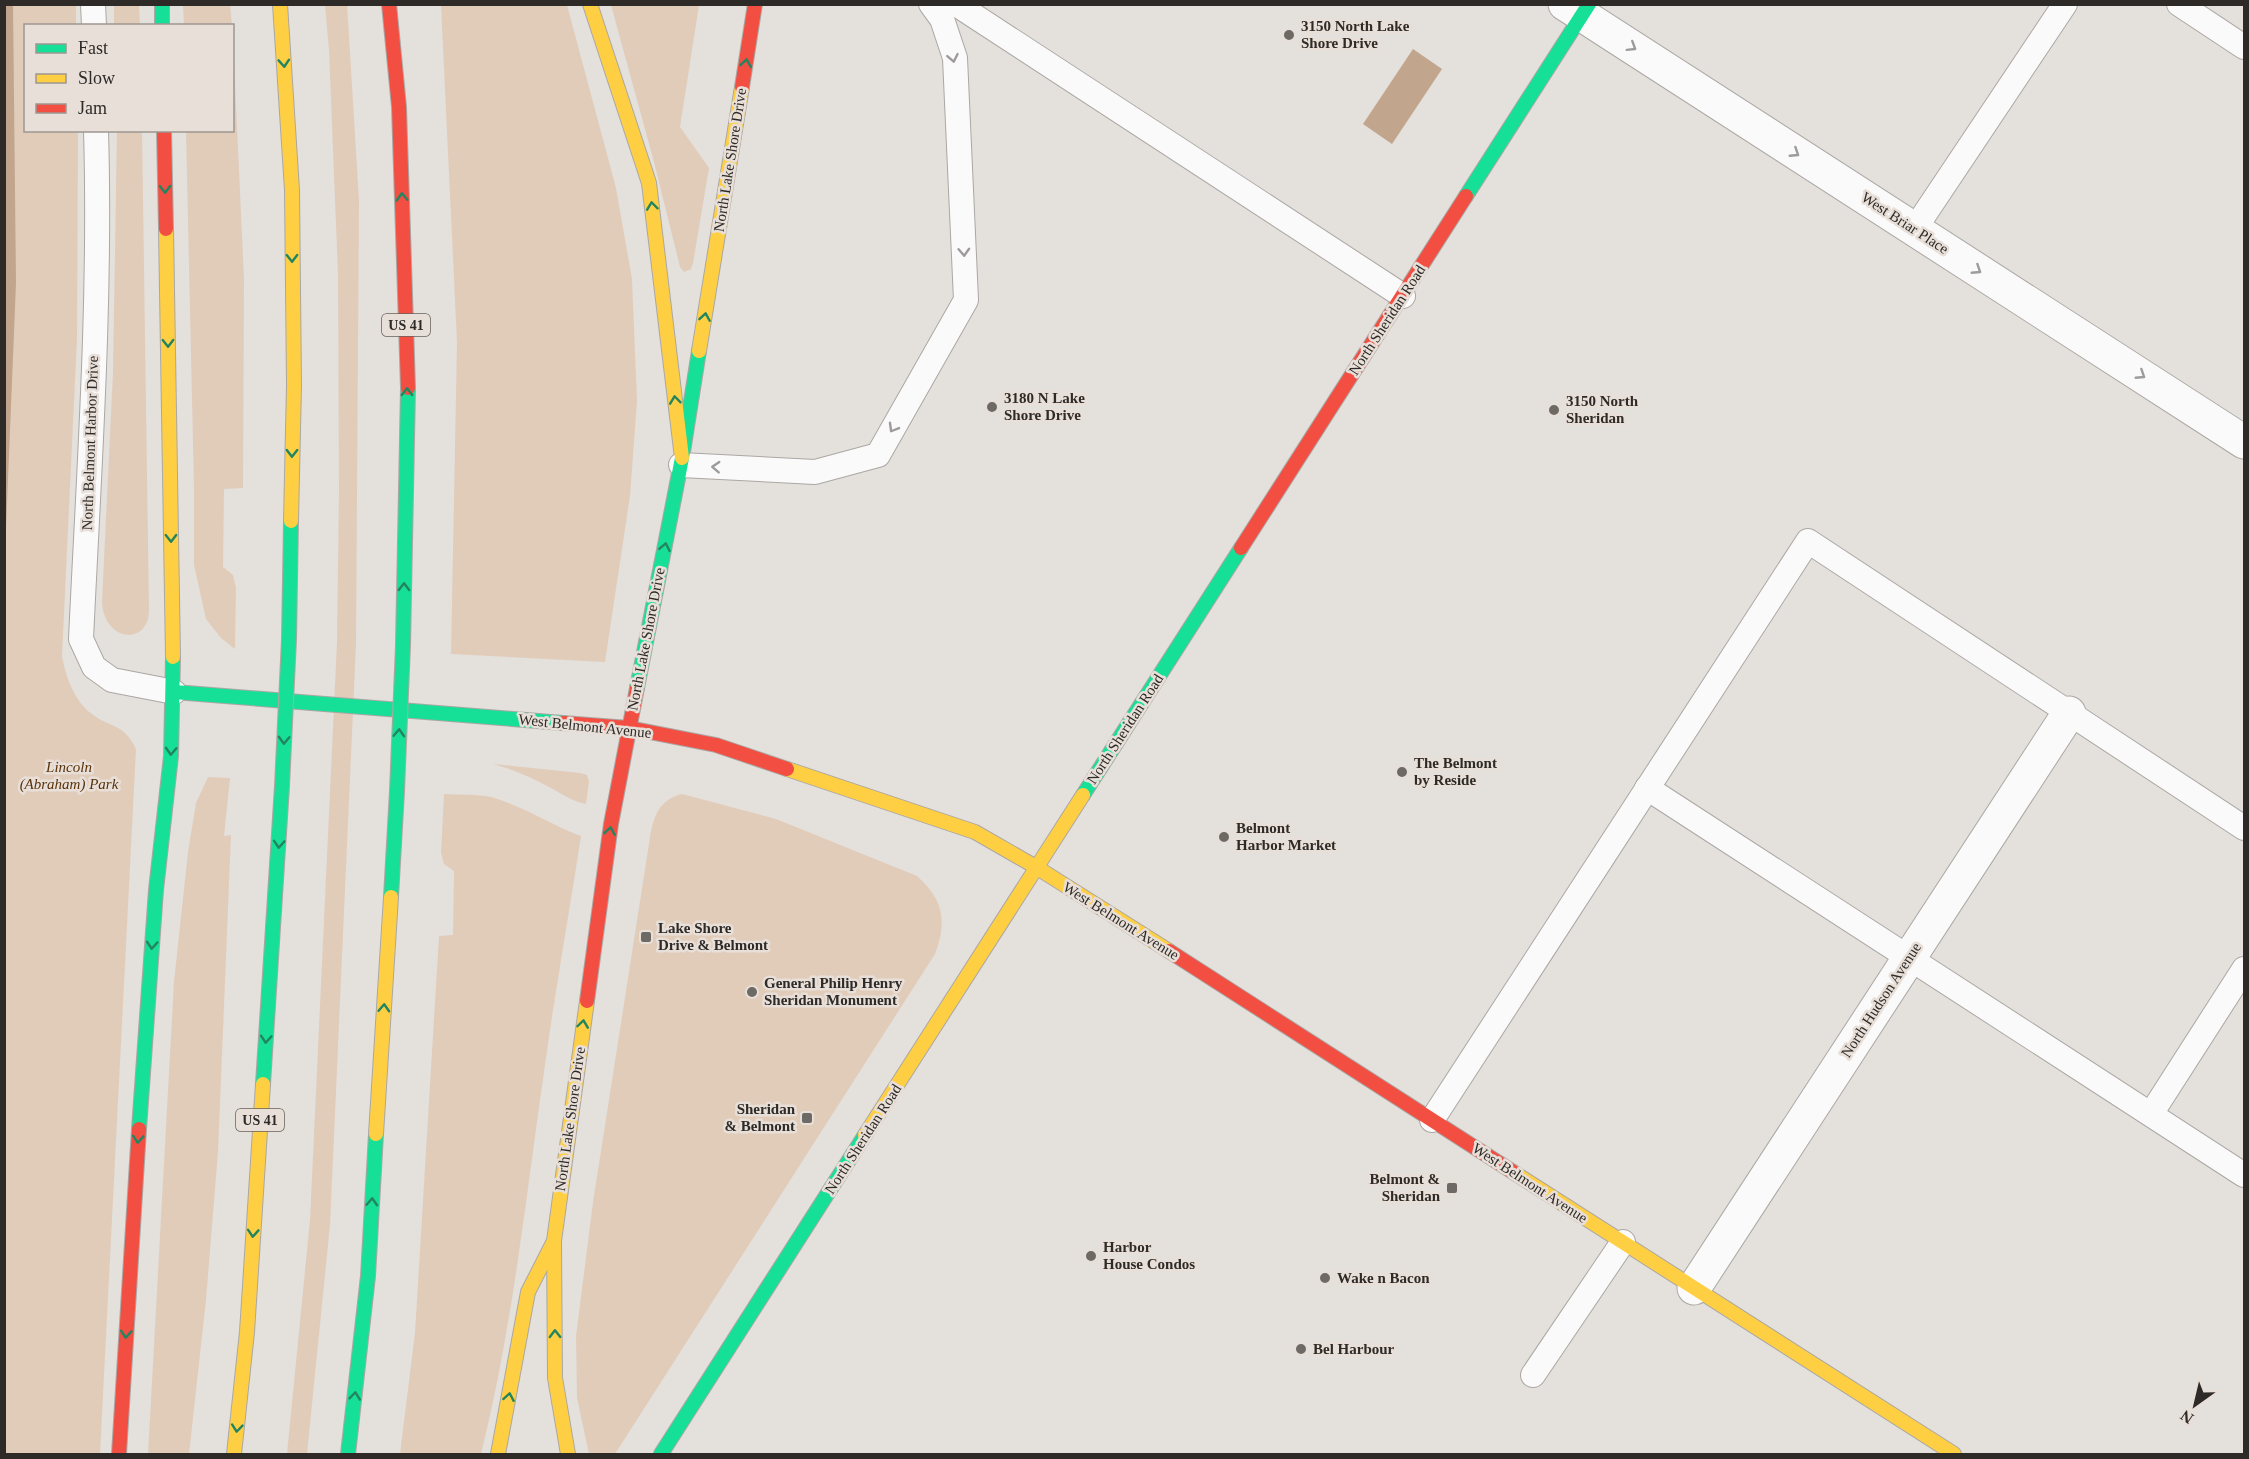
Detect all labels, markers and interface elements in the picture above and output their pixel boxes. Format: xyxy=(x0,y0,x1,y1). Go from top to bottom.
place label: 3150 North Lake Shore Drive xyxy=(1301,18,1410,51)
legend xyxy=(24,24,234,132)
marker: 3150 North Lake Shore Drive xyxy=(1282,28,1296,42)
text: Fast xyxy=(78,38,108,58)
one-way arrow xyxy=(1625,40,1636,51)
one-way arrow xyxy=(946,52,959,62)
one-way arrow xyxy=(277,58,290,67)
one-way arrow xyxy=(739,58,751,67)
text: Slow xyxy=(78,68,115,88)
street label: North Lake Shore Drive xyxy=(711,87,749,233)
text: Jam xyxy=(78,98,107,118)
one-way arrow xyxy=(1789,145,1800,156)
one-way arrow xyxy=(159,184,172,193)
street label: West Briar Place xyxy=(1859,189,1952,257)
one-way arrow xyxy=(396,192,408,201)
one-way arrow xyxy=(646,202,658,211)
one-way arrow xyxy=(957,248,970,257)
one-way arrow xyxy=(286,253,299,262)
street label: North Sheridan Road xyxy=(1346,262,1429,378)
one-way arrow xyxy=(1970,263,1981,274)
one-way arrow xyxy=(698,313,710,322)
road number: US 41 xyxy=(382,314,430,336)
one-way arrow xyxy=(162,339,174,348)
street label: North Belmont Harbor Drive xyxy=(79,355,101,530)
one-way arrow xyxy=(2135,368,2145,380)
one-way arrow xyxy=(401,387,413,396)
place label: 3180 N Lake Shore Drive xyxy=(1004,390,1085,423)
place label: 3150 North Sheridan xyxy=(1566,393,1639,426)
one-way arrow xyxy=(669,395,682,405)
marker: 3180 N Lake Shore Drive xyxy=(985,400,999,414)
marker: 3150 North Sheridan xyxy=(1547,403,1561,417)
one-way arrow xyxy=(889,422,900,432)
one-way arrow xyxy=(286,448,299,457)
one-way arrow xyxy=(712,460,721,473)
one-way arrow xyxy=(165,534,177,543)
one-way arrow xyxy=(658,542,671,552)
street label: North Lake Shore Drive xyxy=(624,566,668,712)
one-way arrow xyxy=(398,582,410,591)
street label: North Sheridan Road xyxy=(1084,671,1167,787)
street label: West Belmont Avenue xyxy=(518,711,653,741)
one-way arrow xyxy=(393,728,406,737)
one-way arrow xyxy=(278,735,291,744)
one-way arrow xyxy=(165,746,178,755)
place label: The Belmont by Reside xyxy=(1414,755,1497,788)
park label: Lincoln (Abraham) Park xyxy=(20,759,119,793)
marker: The Belmont by Reside xyxy=(1395,765,1409,779)
place label: Belmont Harbor Market xyxy=(1236,820,1336,853)
one-way arrow xyxy=(604,826,616,835)
marker: Belmont Harbor Market xyxy=(1217,830,1231,844)
one-way arrow xyxy=(272,840,285,849)
street label: West Belmont Avenue xyxy=(1060,879,1182,963)
place label: Lake Shore Drive & Belmont xyxy=(658,920,768,953)
marker: Lake Shore Drive & Belmont xyxy=(639,930,653,944)
street label: North Hudson Avenue xyxy=(1838,939,1924,1060)
one-way arrow xyxy=(145,940,158,949)
place label: General Philip Henry Sheridan Monument xyxy=(764,975,903,1008)
marker: General Philip Henry Sheridan Monument xyxy=(745,985,759,999)
one-way arrow xyxy=(377,1003,390,1012)
one-way arrow xyxy=(576,1019,588,1028)
one-way arrow xyxy=(260,1034,273,1043)
street label: North Lake Shore Drive xyxy=(552,1046,588,1192)
street label: North Sheridan Road xyxy=(822,1081,905,1197)
place label: Sheridan & Belmont xyxy=(725,1101,796,1134)
road number: US 41 xyxy=(236,1109,284,1131)
marker: Sheridan & Belmont xyxy=(800,1111,814,1125)
one-way arrow xyxy=(132,1135,145,1144)
street label: West Belmont Avenue xyxy=(1470,1140,1591,1226)
place label: Belmont & Sheridan xyxy=(1370,1171,1441,1204)
marker: Belmont & Sheridan xyxy=(1445,1181,1459,1195)
one-way arrow xyxy=(366,1198,379,1207)
one-way arrow xyxy=(247,1229,260,1238)
place label: Harbor House Condos xyxy=(1103,1239,1195,1272)
marker: Harbor House Condos xyxy=(1084,1249,1098,1263)
place label: Wake n Bacon xyxy=(1337,1270,1430,1286)
marker: Wake n Bacon xyxy=(1318,1271,1332,1285)
one-way arrow xyxy=(120,1330,133,1339)
one-way arrow xyxy=(549,1330,561,1339)
place label: Bel Harbour xyxy=(1313,1341,1395,1357)
marker: Bel Harbour xyxy=(1294,1342,1308,1356)
north arrow xyxy=(2165,1375,2225,1435)
one-way arrow xyxy=(348,1392,360,1401)
one-way arrow xyxy=(502,1392,515,1402)
text: N xyxy=(2177,1406,2196,1427)
one-way arrow xyxy=(231,1423,244,1432)

